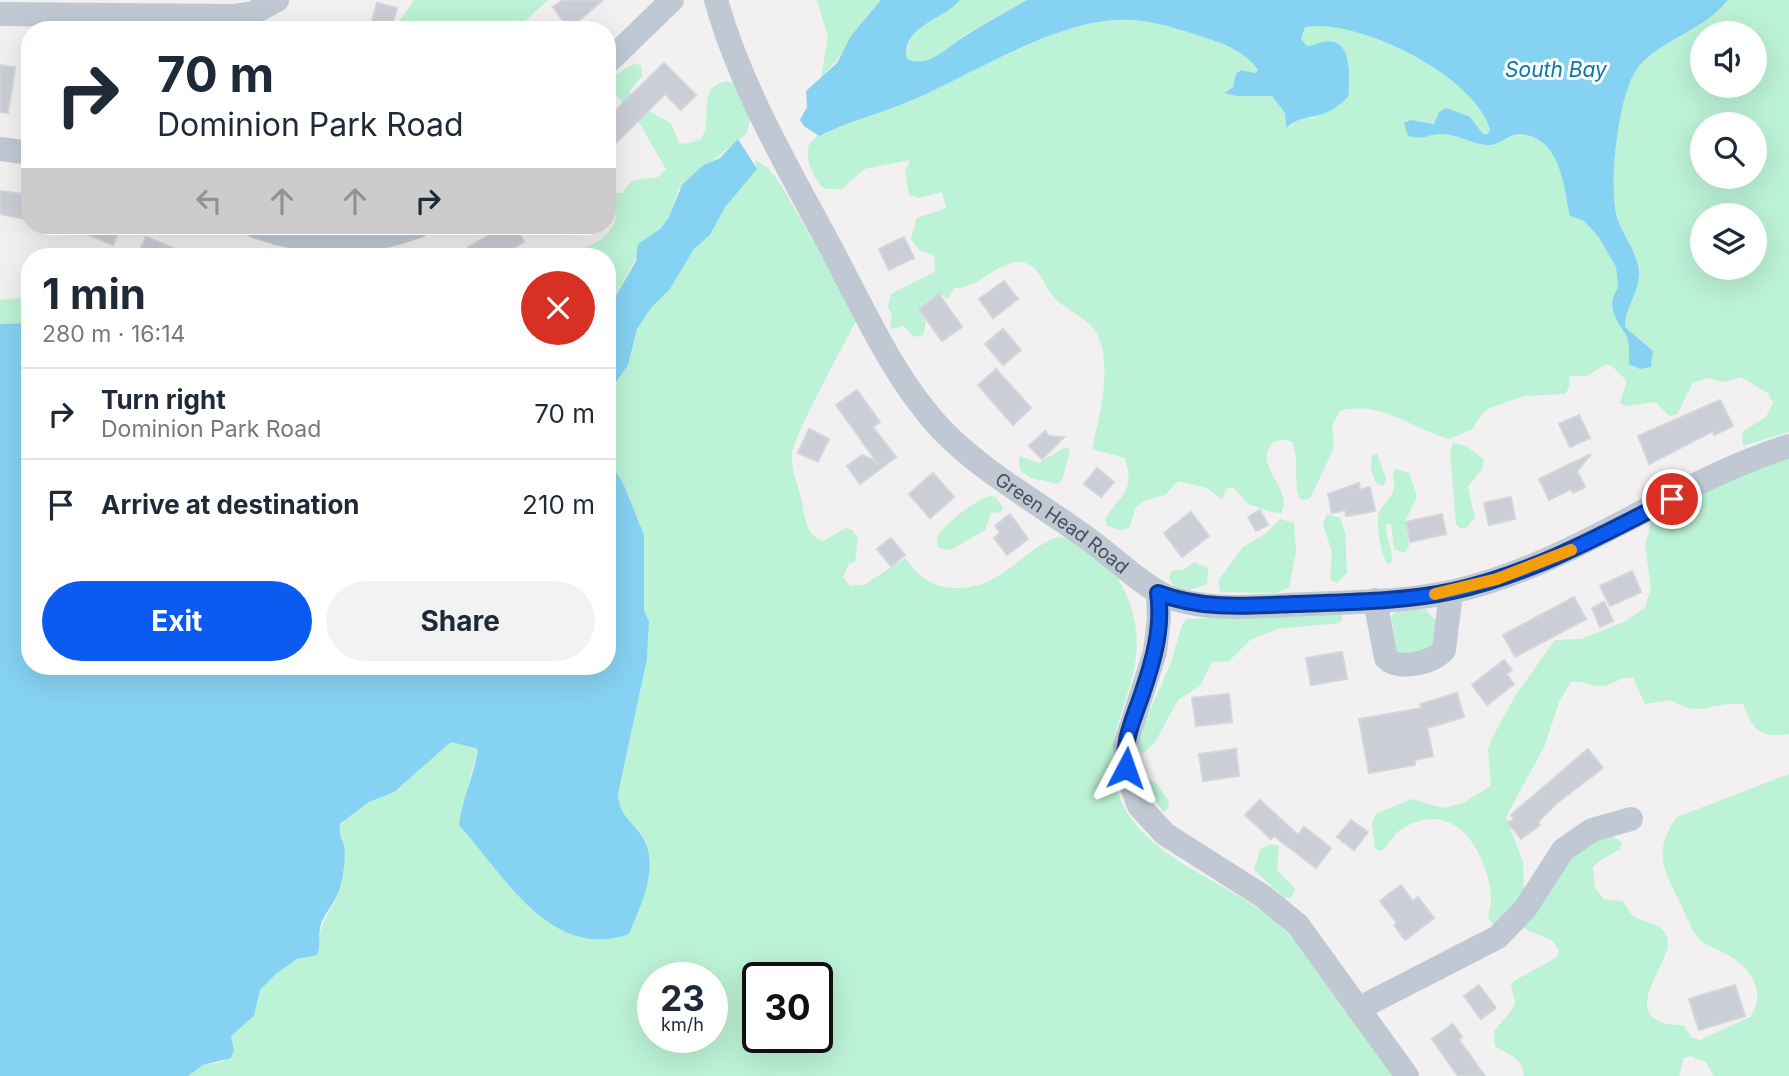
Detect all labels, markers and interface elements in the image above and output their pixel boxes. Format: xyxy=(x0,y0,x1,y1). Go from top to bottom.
map controls xyxy=(1690,21,1767,280)
button: sound xyxy=(1690,21,1767,98)
text: 70 m xyxy=(157,45,274,104)
icon: right xyxy=(42,49,133,140)
water label: South Bay xyxy=(1505,57,1608,82)
text: Dominion Park Road xyxy=(157,105,464,144)
button: search xyxy=(1690,112,1767,189)
icon: left xyxy=(190,182,228,220)
icon: ahead xyxy=(263,182,301,220)
icon: ahead xyxy=(336,182,374,220)
icon: right xyxy=(409,182,447,220)
button: layers xyxy=(1690,203,1767,280)
text: 1 min xyxy=(42,268,146,319)
button: close xyxy=(521,271,595,345)
text: 280 m · 16:14 xyxy=(42,320,185,348)
text: Turn right xyxy=(101,384,226,415)
icon: right xyxy=(42,395,80,433)
text: 70 m xyxy=(534,398,595,429)
text: Dominion Park Road xyxy=(101,415,321,443)
street label: Green Head Road xyxy=(991,468,1133,579)
pin xyxy=(1642,469,1702,529)
icon: arrive xyxy=(1653,480,1691,518)
icon: arrive xyxy=(42,486,80,524)
text: Arrive at destination xyxy=(101,489,360,520)
text: 210 m xyxy=(522,489,595,520)
button: Exit xyxy=(42,581,312,661)
button: Share xyxy=(326,581,595,661)
position arrow xyxy=(1089,731,1163,805)
speed limit sign: 30 xyxy=(742,962,833,1053)
text: 23 xyxy=(660,977,705,1019)
text: km/h xyxy=(661,1014,704,1035)

